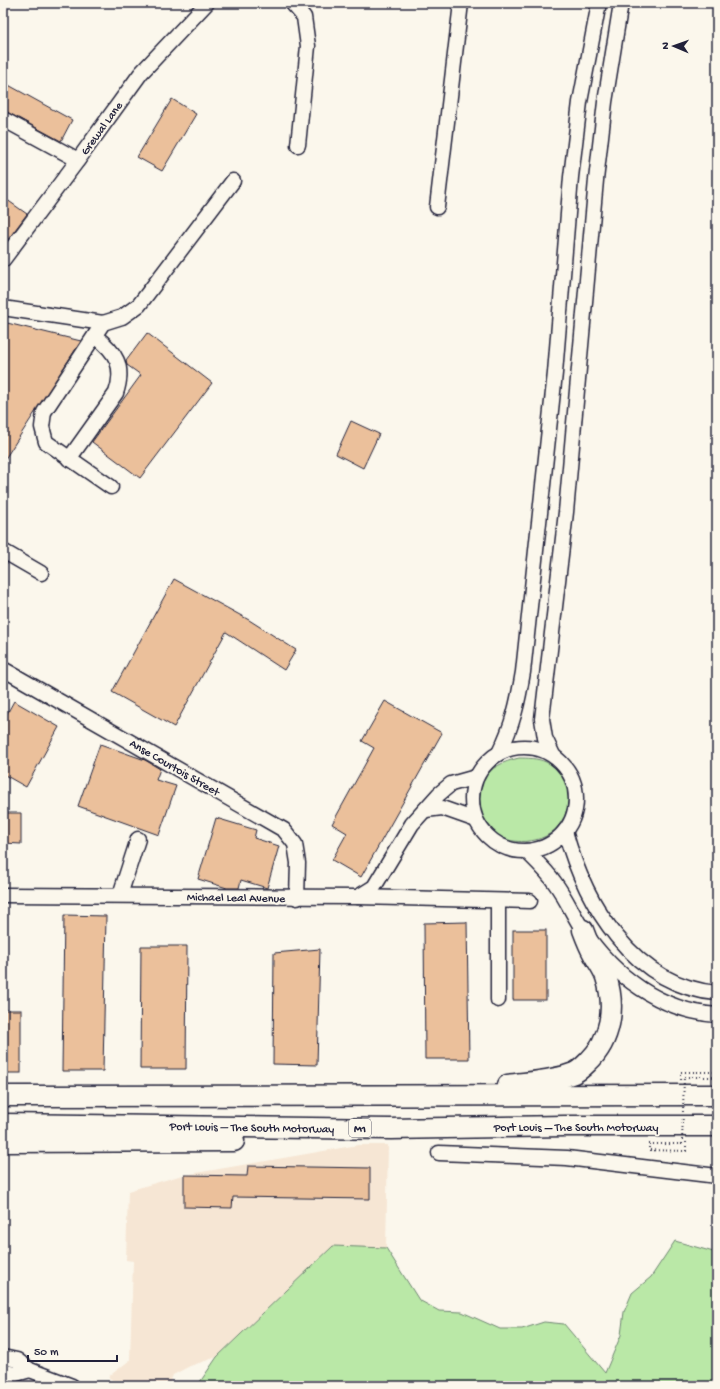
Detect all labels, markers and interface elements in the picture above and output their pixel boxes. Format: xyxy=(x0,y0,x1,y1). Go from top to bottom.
north arrow xyxy=(654,26,694,66)
text: N xyxy=(660,42,672,50)
street label: Grewal Lane xyxy=(79,99,127,159)
street label: Anse Courtois Street xyxy=(126,737,223,801)
street label: Michael Leal Avenue xyxy=(187,891,286,907)
road number: M1 xyxy=(349,1119,371,1137)
street label: Port Louis – The South Motorway xyxy=(169,1121,334,1137)
street label: Port Louis – The South Motorway xyxy=(493,1122,658,1136)
scale bar xyxy=(28,1337,117,1363)
text: 50 m xyxy=(34,1346,59,1360)

